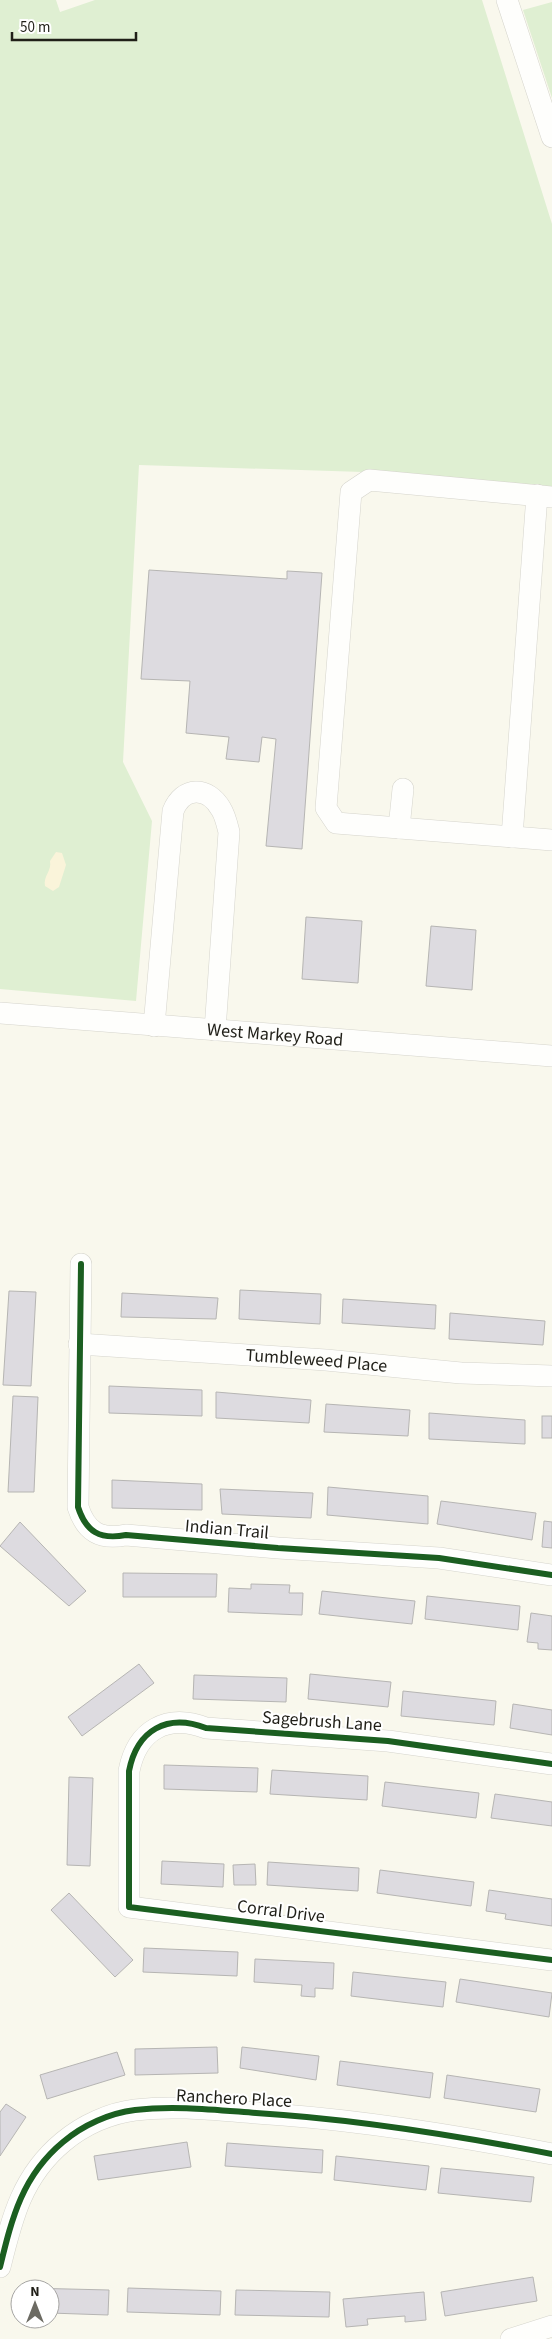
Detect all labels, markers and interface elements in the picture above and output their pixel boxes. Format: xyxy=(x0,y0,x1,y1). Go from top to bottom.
scale bar xyxy=(12,10,136,42)
text: 50 m xyxy=(20,17,50,38)
street label: West Markey Road xyxy=(206,1017,344,1053)
street label: Tumbleweed Place xyxy=(245,1343,388,1379)
street label: Indian Trail xyxy=(184,1513,270,1546)
street label: Sagebrush Lane xyxy=(261,1705,383,1738)
street label: Corral Drive xyxy=(236,1894,326,1929)
street label: Ranchero Place xyxy=(175,2083,293,2114)
north arrow xyxy=(10,2279,60,2329)
text: N xyxy=(30,2282,40,2302)

